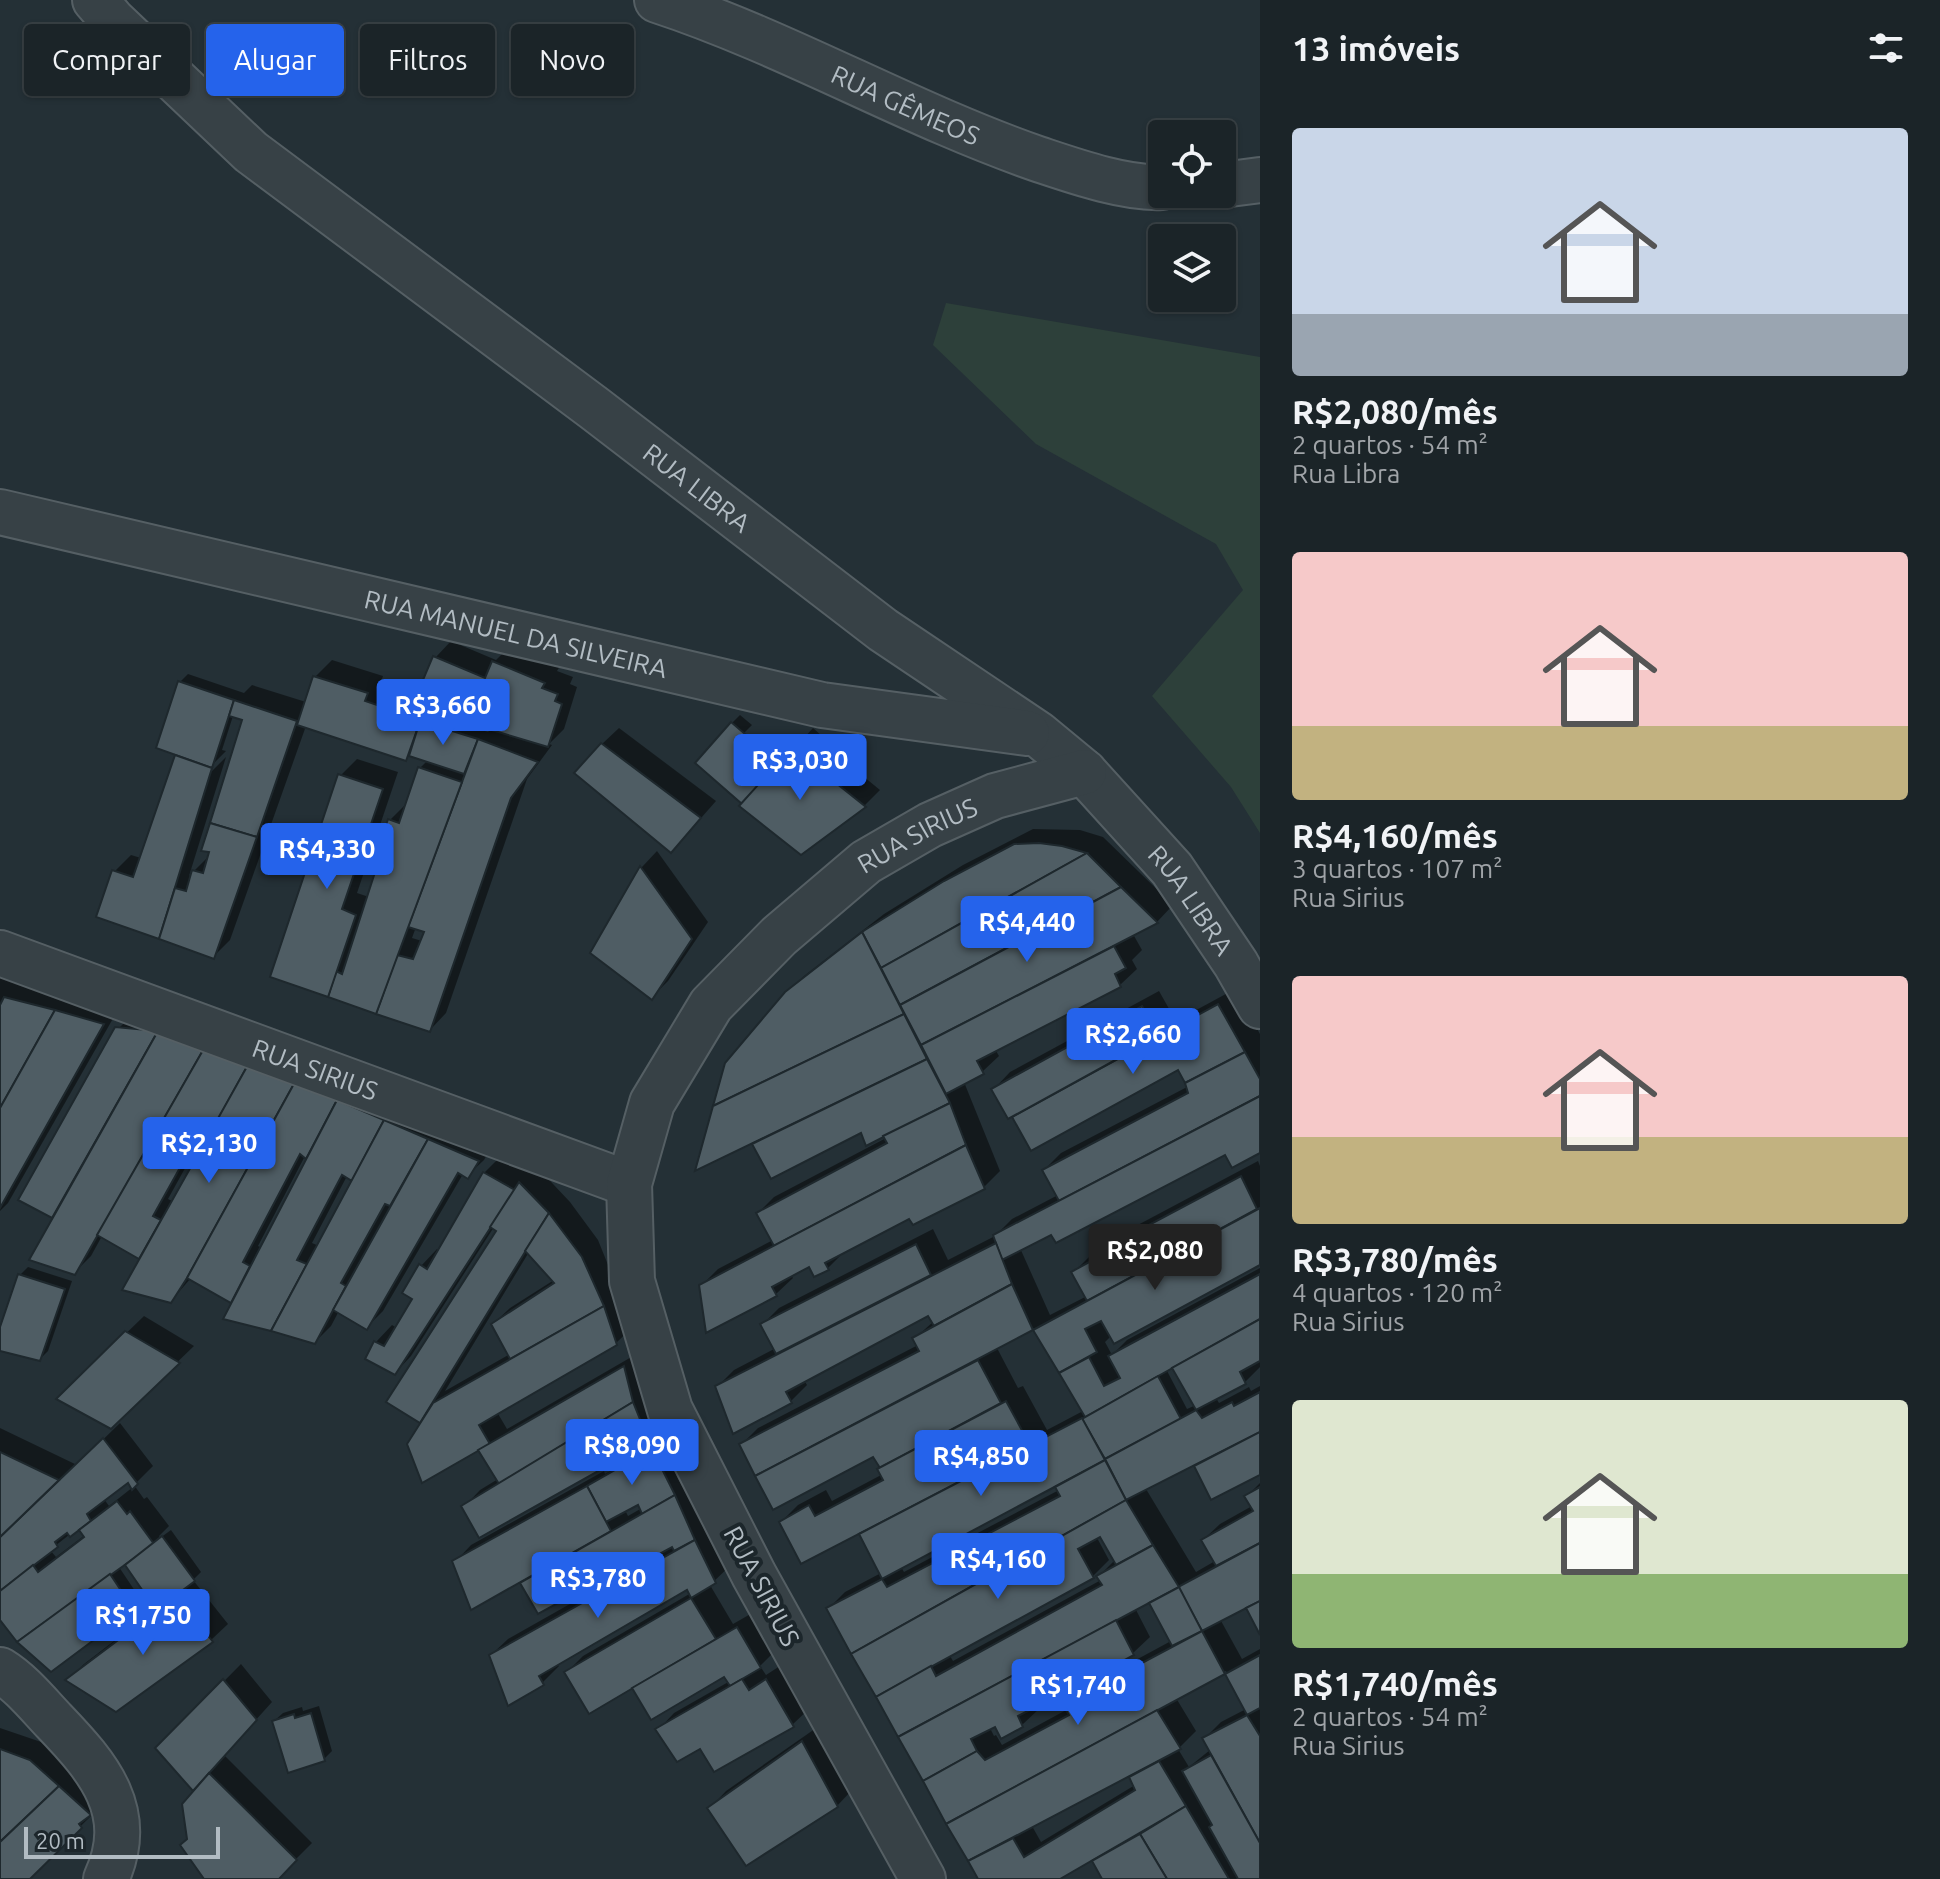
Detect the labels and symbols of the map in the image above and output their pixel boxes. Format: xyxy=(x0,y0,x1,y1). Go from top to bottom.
street label: RUA GÊMEOS xyxy=(827,59,984,150)
street label: RUA LIBRA xyxy=(638,437,756,537)
street label: RUA MANUEL DA SILVEIRA xyxy=(362,584,670,683)
pin: R$3,660 xyxy=(369,679,517,747)
pin: R$3,030 xyxy=(726,734,874,802)
street label: RUA SIRIUS xyxy=(852,792,981,878)
pin: R$4,330 xyxy=(253,823,401,891)
street label: RUA LIBRA xyxy=(1143,839,1240,960)
pin: R$4,440 xyxy=(953,896,1101,964)
pin: R$2,660 xyxy=(1059,1008,1207,1076)
street label: RUA SIRIUS xyxy=(249,1033,382,1105)
pin: R$2,130 xyxy=(135,1117,283,1185)
pin: R$2,080 xyxy=(1081,1224,1229,1292)
pin: R$8,090 xyxy=(558,1419,706,1487)
pin: R$4,850 xyxy=(907,1430,1055,1498)
street label: RUA SIRIUS xyxy=(718,1521,806,1651)
pin: R$4,160 xyxy=(924,1533,1072,1601)
pin: R$3,780 xyxy=(524,1552,672,1620)
pin: R$1,750 xyxy=(69,1589,217,1657)
pin: R$1,740 xyxy=(1004,1659,1152,1727)
scale bar xyxy=(24,1823,220,1859)

